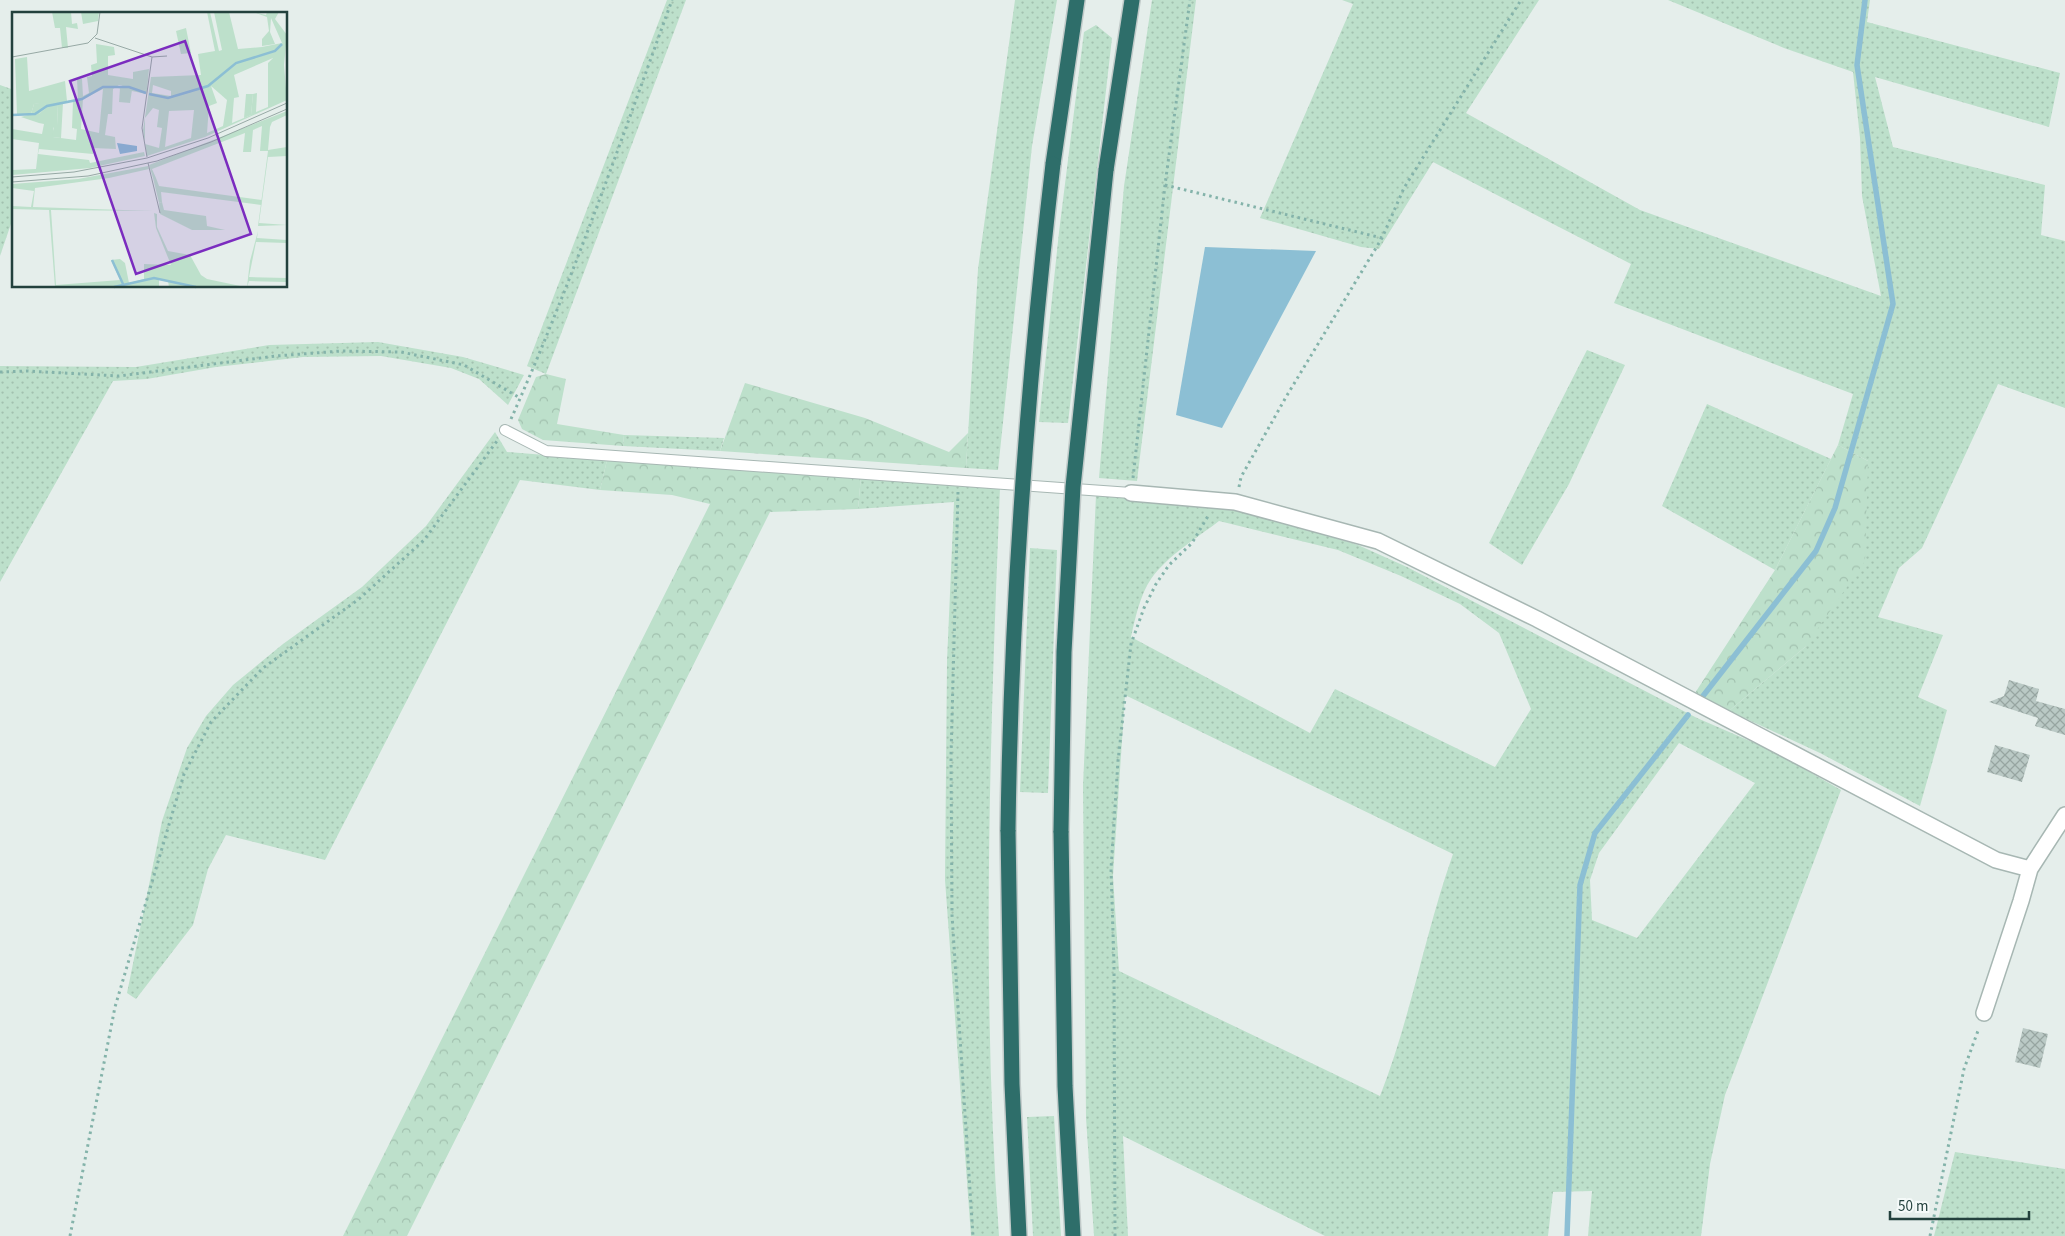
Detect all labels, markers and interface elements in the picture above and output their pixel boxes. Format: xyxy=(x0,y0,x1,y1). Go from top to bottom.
inset map xyxy=(12,12,288,288)
scale bar xyxy=(1890,1188,2029,1220)
text: 50 m xyxy=(1898,1196,1928,1217)

